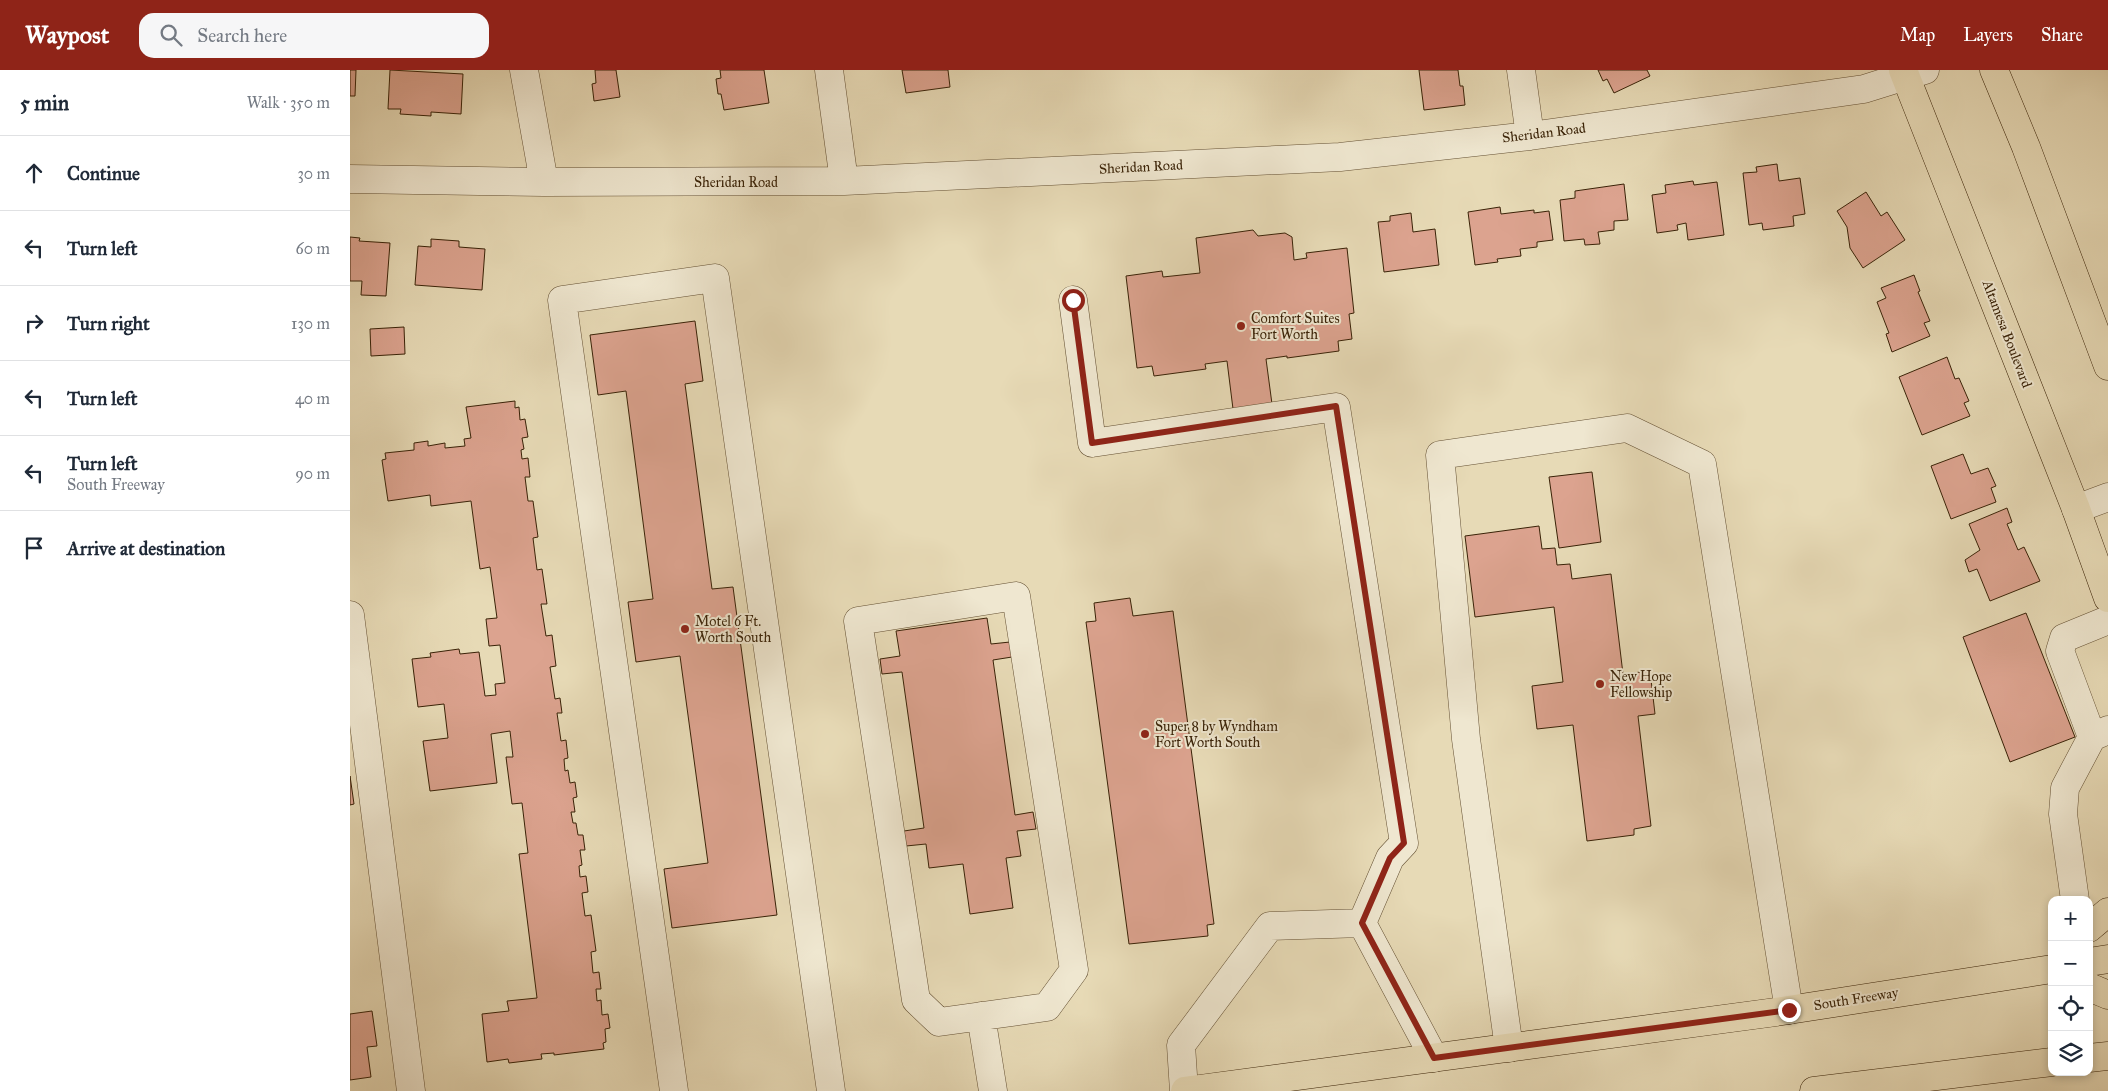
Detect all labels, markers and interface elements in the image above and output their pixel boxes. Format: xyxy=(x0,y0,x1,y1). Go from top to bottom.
search box xyxy=(139,13,489,58)
text: Waypost xyxy=(25,20,109,50)
icon: search xyxy=(157,21,185,49)
text: Search here xyxy=(197,24,287,47)
text: Map xyxy=(1900,24,1935,46)
text: Layers xyxy=(1963,24,2013,46)
text: Share xyxy=(2041,24,2083,46)
text: 5 min xyxy=(20,90,69,116)
text: Walk · 350 m xyxy=(247,93,330,112)
street label: Sheridan Road xyxy=(1501,119,1587,147)
street label: Sheridan Road xyxy=(1099,156,1183,178)
icon: ahead xyxy=(20,159,48,187)
text: Continue xyxy=(67,162,140,185)
text: 30 m xyxy=(297,164,330,183)
street label: Sheridan Road xyxy=(694,174,778,191)
icon: left xyxy=(20,234,48,262)
text: Turn left xyxy=(67,237,137,260)
text: 60 m xyxy=(296,239,330,258)
street label: Altamesa Boulevard xyxy=(1978,277,2035,390)
route start xyxy=(1062,289,1085,312)
icon: right xyxy=(20,309,48,337)
place label: Comfort Suites Fort Worth xyxy=(1251,310,1340,343)
text: Turn right xyxy=(67,312,150,335)
text: 130 m xyxy=(291,314,330,333)
marker: Comfort Suites Fort Worth xyxy=(1235,320,1247,332)
icon: left xyxy=(20,384,48,412)
text: Turn left xyxy=(67,387,137,410)
text: 40 m xyxy=(295,389,330,408)
text: Turn left xyxy=(67,452,137,475)
icon: left xyxy=(20,459,48,487)
text: 90 m xyxy=(295,464,330,483)
text: South Freeway xyxy=(67,475,165,494)
icon: arrive xyxy=(20,534,48,562)
text: Arrive at destination xyxy=(67,537,225,560)
place label: Motel 6 Ft. Worth South xyxy=(695,613,771,646)
marker: Motel 6 Ft. Worth South xyxy=(679,623,691,635)
place label: New Hope Fellowship xyxy=(1610,668,1672,701)
marker: New Hope Fellowship xyxy=(1594,678,1606,690)
place label: Super 8 by Wyndham Fort Worth South xyxy=(1155,718,1278,751)
marker: Super 8 by Wyndham Fort Worth South xyxy=(1139,728,1151,740)
map controls xyxy=(2048,896,2093,1076)
button: + xyxy=(2048,896,2093,941)
button: − xyxy=(2048,941,2093,986)
street label: South Freeway xyxy=(1812,984,1900,1014)
button: locate xyxy=(2048,986,2093,1031)
route end xyxy=(1778,999,1801,1022)
button: layers xyxy=(2048,1031,2093,1076)

